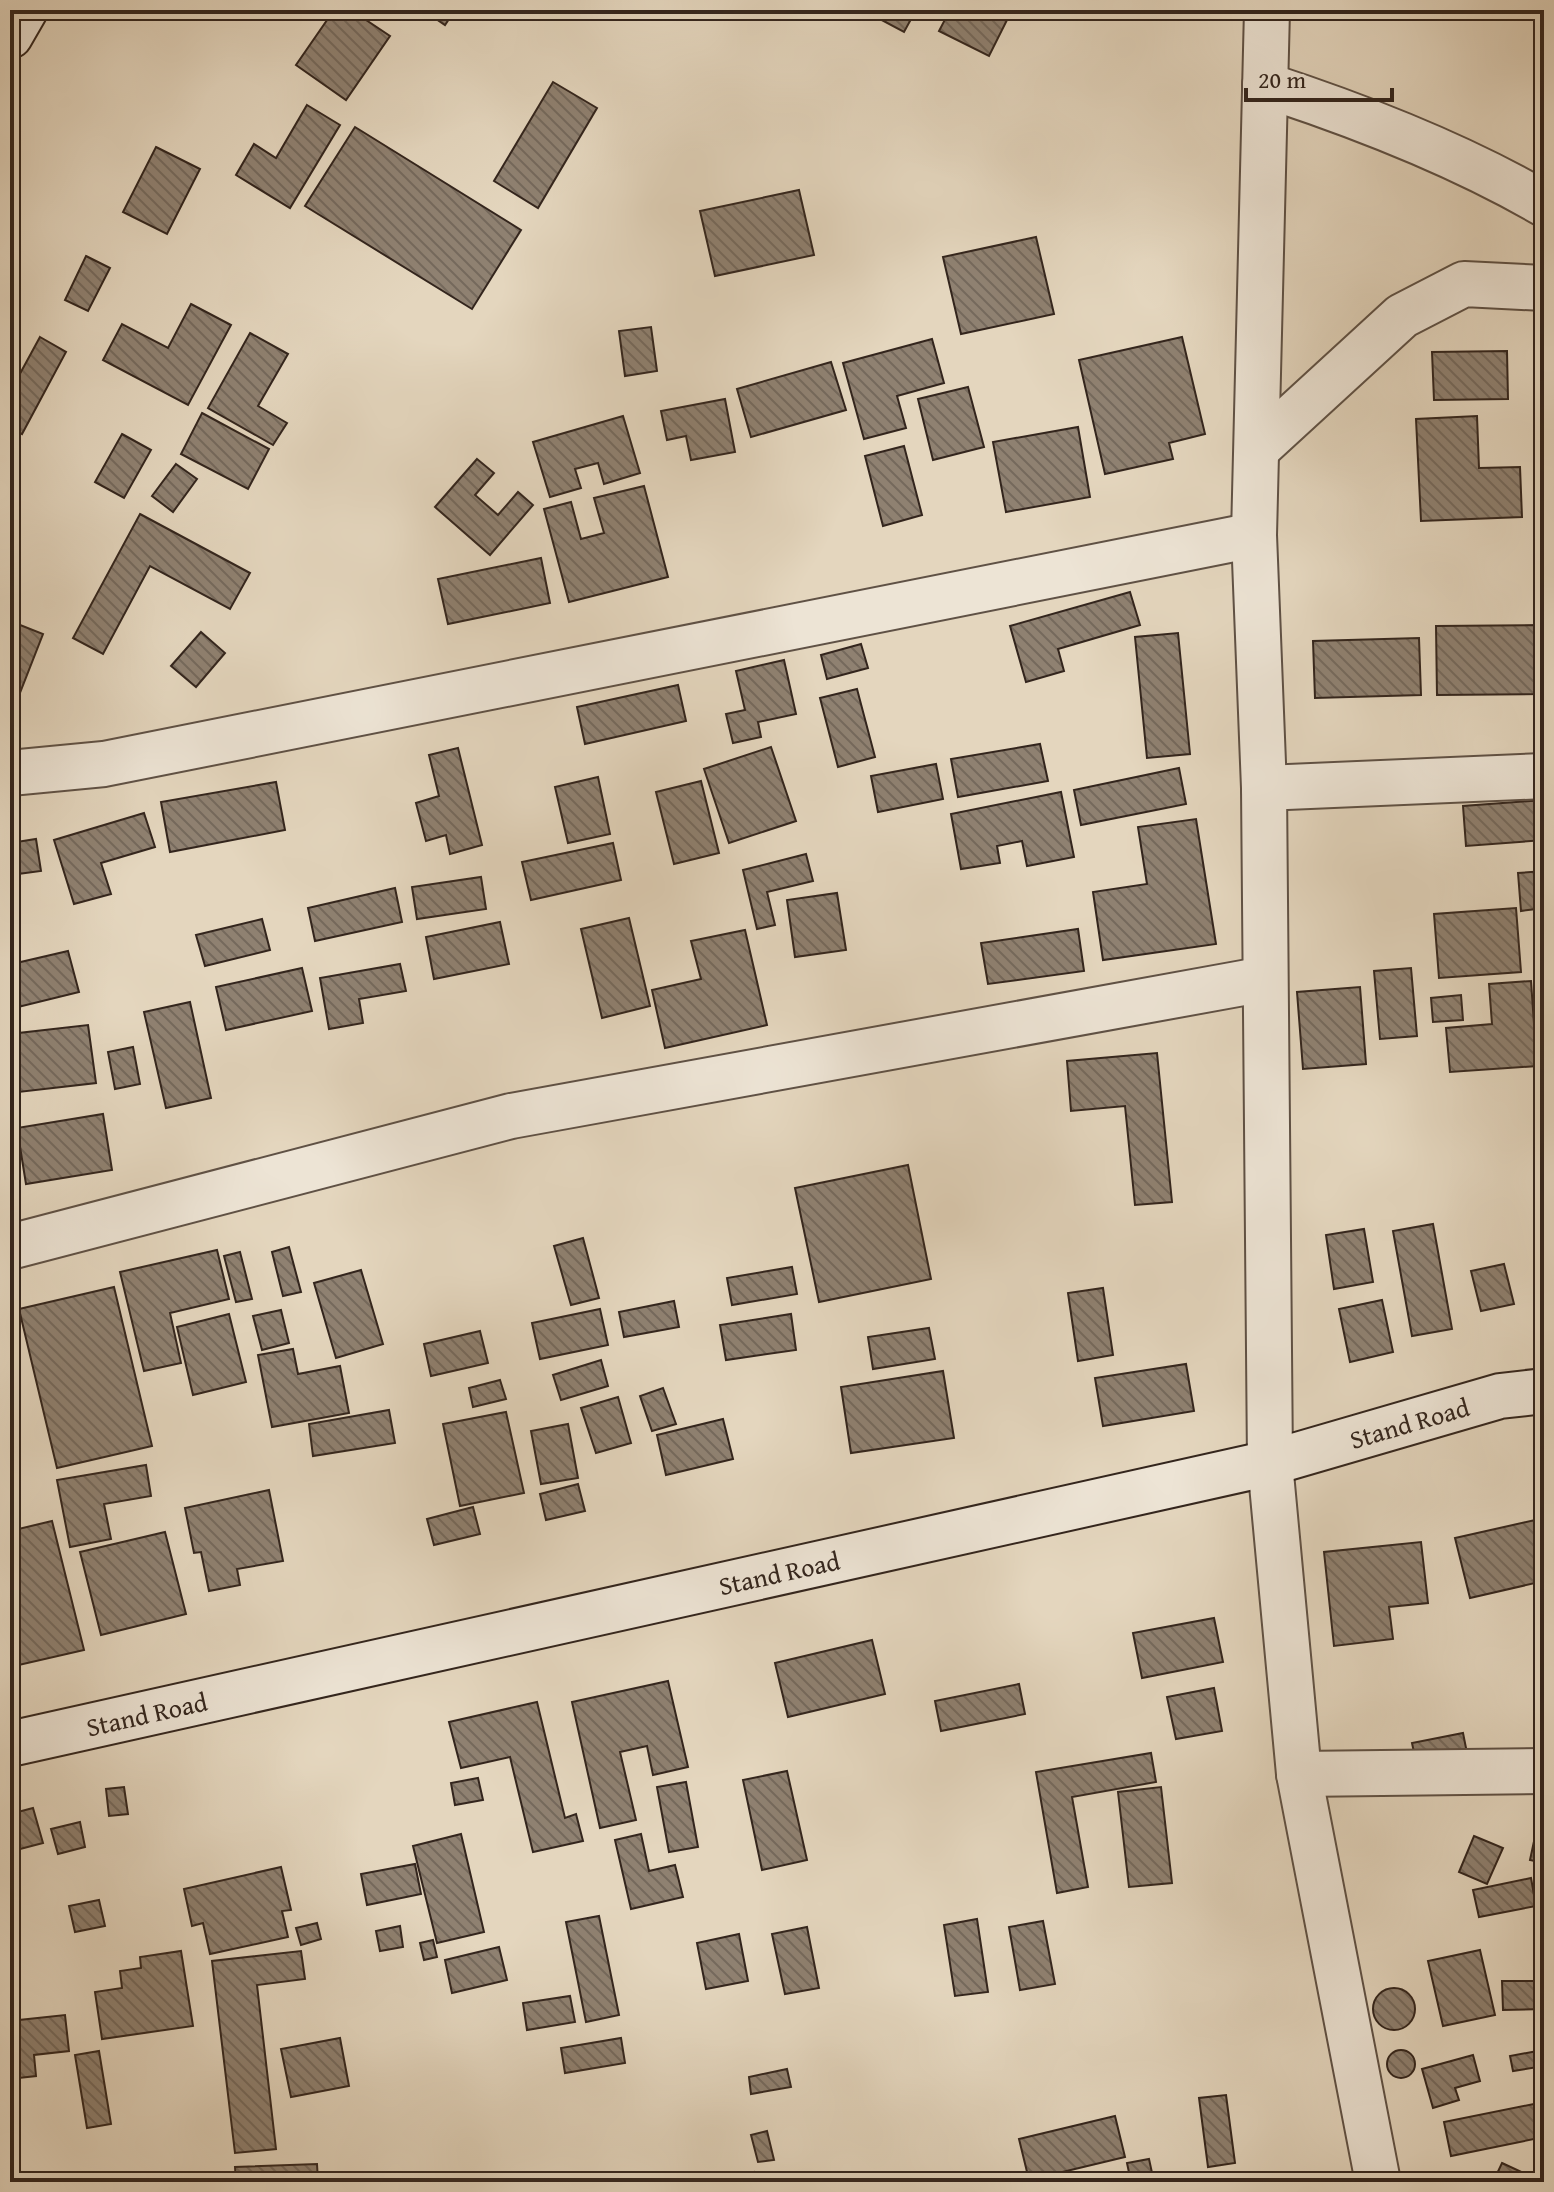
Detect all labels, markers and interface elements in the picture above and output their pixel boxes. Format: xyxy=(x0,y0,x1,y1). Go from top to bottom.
scale bar xyxy=(1246,52,1392,102)
text: 20 m xyxy=(1258,62,1306,97)
street label: Stand Road xyxy=(1345,1387,1474,1458)
street label: Stand Road xyxy=(715,1540,843,1605)
street label: Stand Road xyxy=(82,1681,211,1746)

